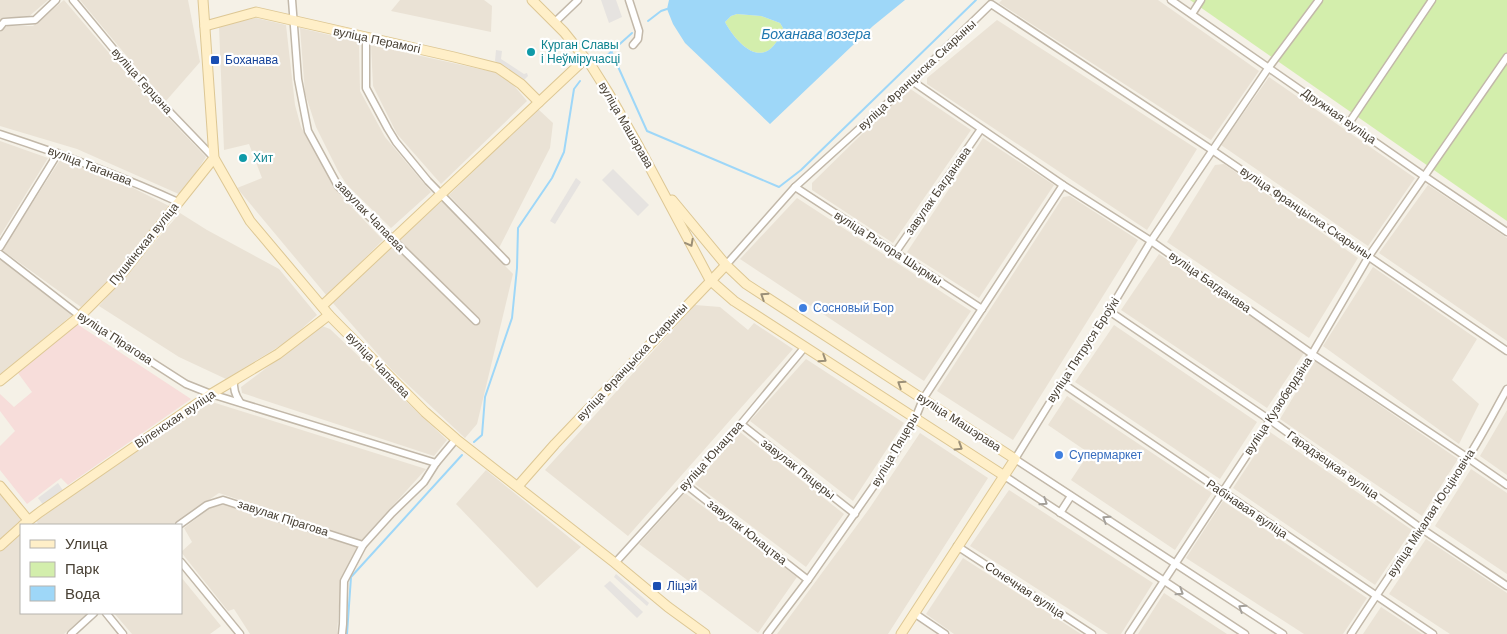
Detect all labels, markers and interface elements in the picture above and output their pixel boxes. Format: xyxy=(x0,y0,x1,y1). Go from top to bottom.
street label: вуліца Францыска Скарыны xyxy=(855,17,979,133)
street label: вуліца Перамогі xyxy=(332,24,422,56)
water label: Боханава возера xyxy=(761,26,871,42)
place label: Курган Славы і Неўміручасці xyxy=(541,38,620,66)
street label: вуліца Герцэна xyxy=(109,45,175,117)
marker: Курган Славы і Неўміручасці xyxy=(525,46,537,58)
place label: Боханава xyxy=(225,53,278,67)
marker: Боханава xyxy=(209,54,221,66)
street label: вуліца Машэрава xyxy=(596,79,657,171)
street label: Дружная вуліца xyxy=(1299,85,1379,147)
street label: вуліца Таганава xyxy=(46,144,134,189)
street label: завулак Багданава xyxy=(902,144,974,238)
place label: Хит xyxy=(253,151,274,165)
marker: Хит xyxy=(237,152,249,164)
street label: вуліца Францыска Скарыны xyxy=(1237,164,1375,262)
street label: завулак Чапаева xyxy=(332,177,408,255)
street label: Пушкінская вуліца xyxy=(106,200,182,288)
street label: вуліца Рыгора Шырмы xyxy=(831,208,945,288)
one-way arrow xyxy=(684,238,694,247)
street label: вуліца Багданава xyxy=(1166,249,1254,316)
one-way arrow xyxy=(761,293,770,302)
street label: вуліца Пятруся Броўкі xyxy=(1044,295,1122,405)
street label: вуліца Францыска Скарыны xyxy=(574,300,690,424)
place label: Сосновый Бор xyxy=(813,301,894,315)
marker: Сосновый Бор xyxy=(797,302,809,314)
street label: вуліца Пірагова xyxy=(75,309,155,368)
street label: вуліца Чапаева xyxy=(343,329,413,401)
one-way arrow xyxy=(817,353,826,363)
street label: вуліца Кузюбердзіна xyxy=(1241,354,1315,458)
one-way arrow xyxy=(897,381,906,390)
street label: Віленская вуліца xyxy=(132,387,218,451)
street label: вуліца Машэрава xyxy=(914,390,1004,455)
street label: вуліца Пяцеры xyxy=(868,411,922,489)
street label: вуліца Юнацтва xyxy=(676,418,746,494)
street label: Гарадзецкая вуліца xyxy=(1284,428,1382,502)
street label: завулак Пяцеры xyxy=(758,436,838,502)
one-way arrow xyxy=(954,441,963,450)
street label: вуліца Мікалая Юсціновіча xyxy=(1384,446,1478,580)
place label: Супермаркет xyxy=(1069,448,1143,462)
marker: Супермаркет xyxy=(1053,449,1065,461)
street label: Рабінавая вуліца xyxy=(1204,477,1291,542)
one-way arrow xyxy=(1038,496,1048,505)
street label: завулак Пірагова xyxy=(236,497,330,539)
street label: завулак Юнацтва xyxy=(704,497,790,568)
one-way arrow xyxy=(1103,516,1112,525)
legend xyxy=(20,524,182,614)
text: Улица xyxy=(65,535,108,552)
street label: Сонечная вуліца xyxy=(982,559,1068,621)
text: Парк xyxy=(65,560,99,577)
place label: Ліцэй xyxy=(667,579,697,593)
marker: Ліцэй xyxy=(651,580,663,592)
text: Вода xyxy=(65,585,101,602)
one-way arrow xyxy=(1174,585,1183,595)
one-way arrow xyxy=(1239,604,1248,614)

